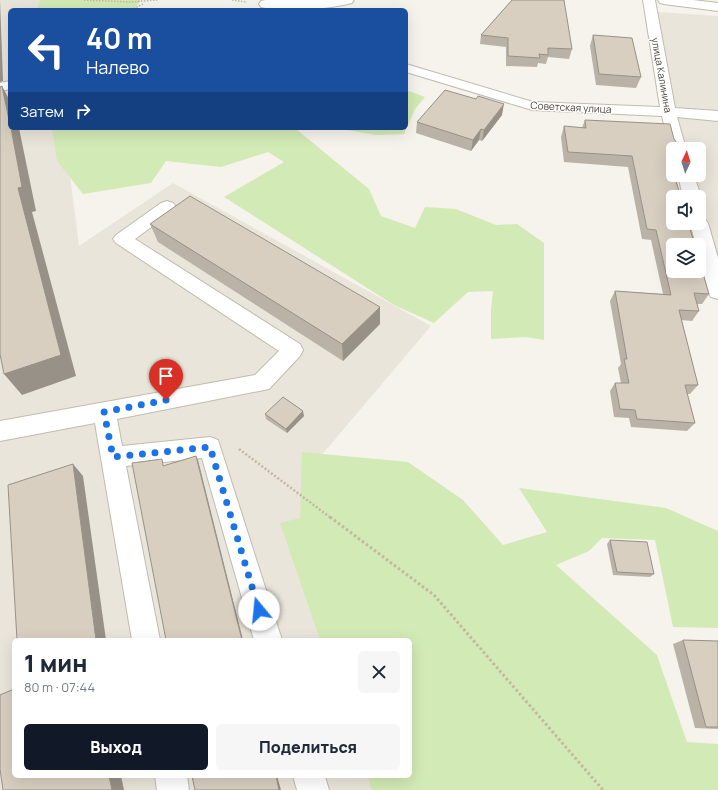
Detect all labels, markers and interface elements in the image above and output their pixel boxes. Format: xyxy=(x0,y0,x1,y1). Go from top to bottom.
text: 40 m xyxy=(86,19,152,57)
icon: left xyxy=(20,24,72,76)
street label: улица Калинина xyxy=(648,36,676,114)
text: Налево xyxy=(86,55,150,79)
street label: Советская улица xyxy=(530,98,612,116)
icon: right xyxy=(72,100,94,122)
text: Затем xyxy=(20,101,64,122)
north arrow xyxy=(666,142,706,182)
map controls xyxy=(666,142,706,278)
button: sound xyxy=(666,190,706,230)
button: layers xyxy=(666,238,706,278)
pin xyxy=(149,359,183,400)
icon: arrive xyxy=(155,365,177,387)
position arrow xyxy=(238,589,280,631)
text: 1 мин xyxy=(24,646,87,679)
button: close xyxy=(358,651,400,693)
text: 80 m · 07:44 xyxy=(24,678,95,696)
button: Выход xyxy=(24,724,208,770)
button: Поделиться xyxy=(216,724,400,770)

